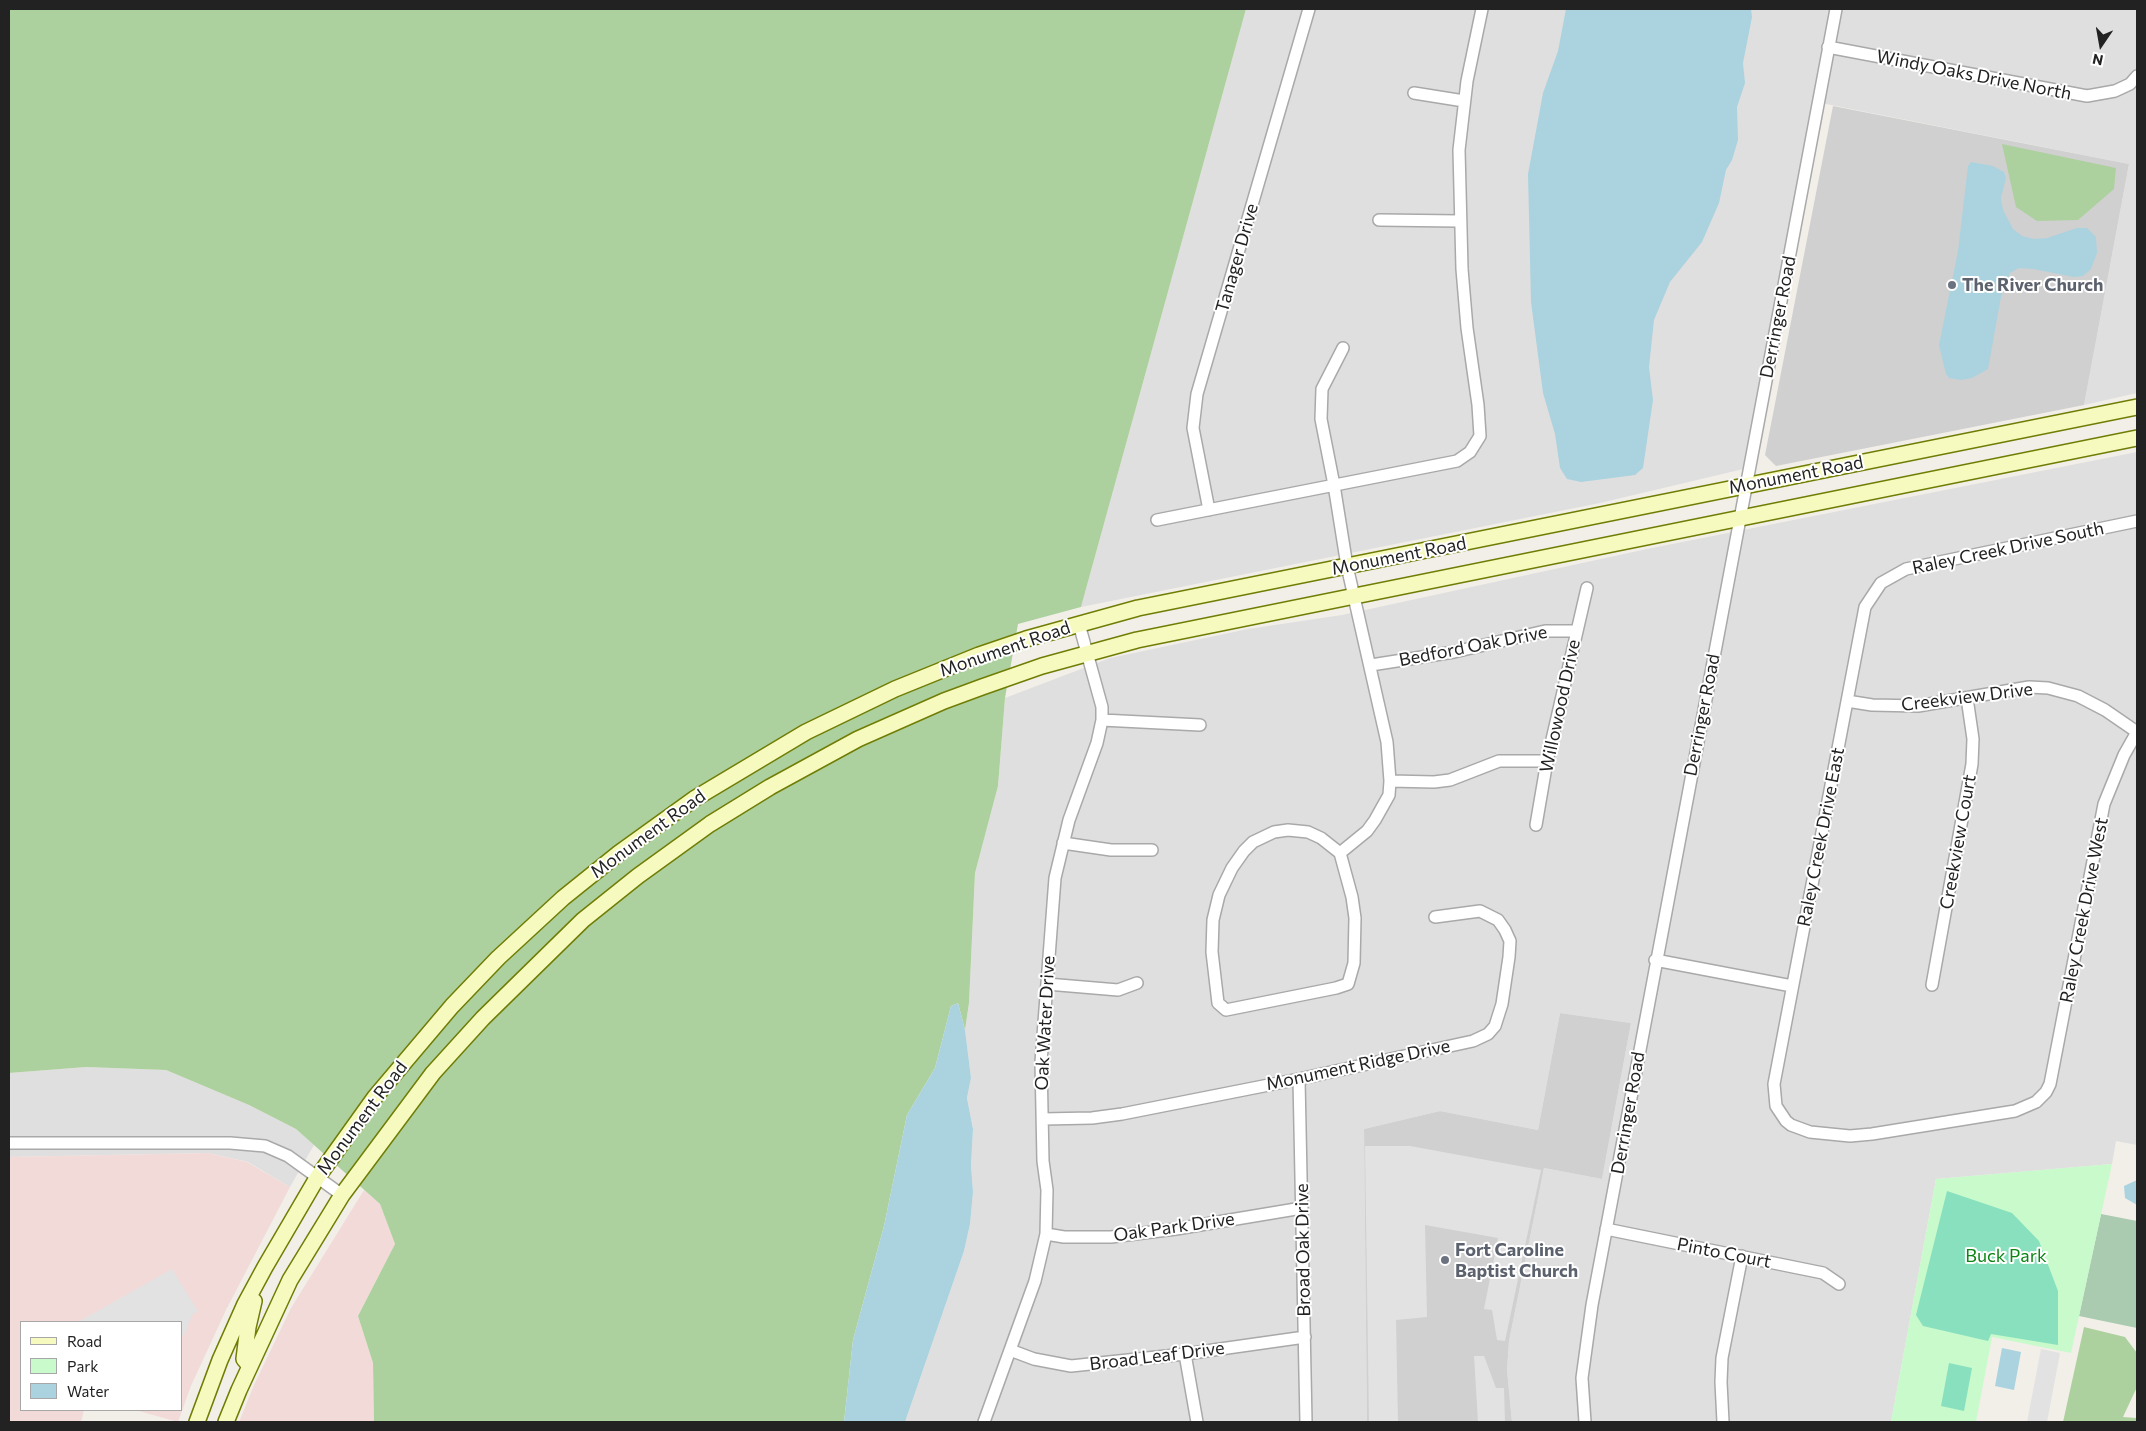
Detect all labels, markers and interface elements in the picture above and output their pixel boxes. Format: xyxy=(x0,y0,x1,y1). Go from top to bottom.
north arrow xyxy=(2076,20,2126,70)
street label: Windy Oaks Drive North xyxy=(1875,45,2073,105)
text: N xyxy=(2091,51,2105,70)
street label: Tanager Drive xyxy=(1211,201,1263,315)
street label: Derringer Road xyxy=(1756,254,1800,380)
place label: The River Church xyxy=(1962,274,2103,296)
marker: The River Church xyxy=(1946,279,1958,291)
street label: Monument Road xyxy=(1727,451,1865,499)
street label: Raley Creek Drive South xyxy=(1910,517,2106,579)
street label: Monument Road xyxy=(1330,532,1468,580)
street label: Monument Road xyxy=(937,617,1073,681)
street label: Bedford Oak Drive xyxy=(1397,621,1549,671)
street label: Willowood Drive xyxy=(1535,637,1585,775)
street label: Derringer Road xyxy=(1680,652,1724,778)
street label: Creekview Drive xyxy=(1900,678,2034,716)
street label: Raley Creek Drive East xyxy=(1793,746,1849,928)
street label: Creekview Court xyxy=(1935,773,1981,911)
street label: Monument Road xyxy=(586,785,710,883)
street label: Raley Creek Drive West xyxy=(2055,815,2113,1005)
street label: Oak Water Drive xyxy=(1031,955,1059,1091)
street label: Monument Ridge Drive xyxy=(1264,1035,1452,1095)
street label: Derringer Road xyxy=(1607,1050,1649,1176)
street label: Monument Road xyxy=(312,1057,412,1179)
street label: Broad Oak Drive xyxy=(1291,1183,1315,1317)
street label: Oak Park Drive xyxy=(1112,1208,1236,1246)
street label: Pinto Court xyxy=(1675,1233,1773,1273)
place label: Fort Caroline Baptist Church xyxy=(1455,1239,1578,1282)
park label: Buck Park xyxy=(1965,1245,2047,1267)
marker: Fort Caroline Baptist Church xyxy=(1439,1254,1451,1266)
legend xyxy=(20,1321,182,1411)
text: Road xyxy=(67,1332,102,1350)
street label: Broad Leaf Drive xyxy=(1088,1337,1226,1375)
text: Park xyxy=(67,1357,98,1375)
text: Water xyxy=(67,1382,109,1400)

